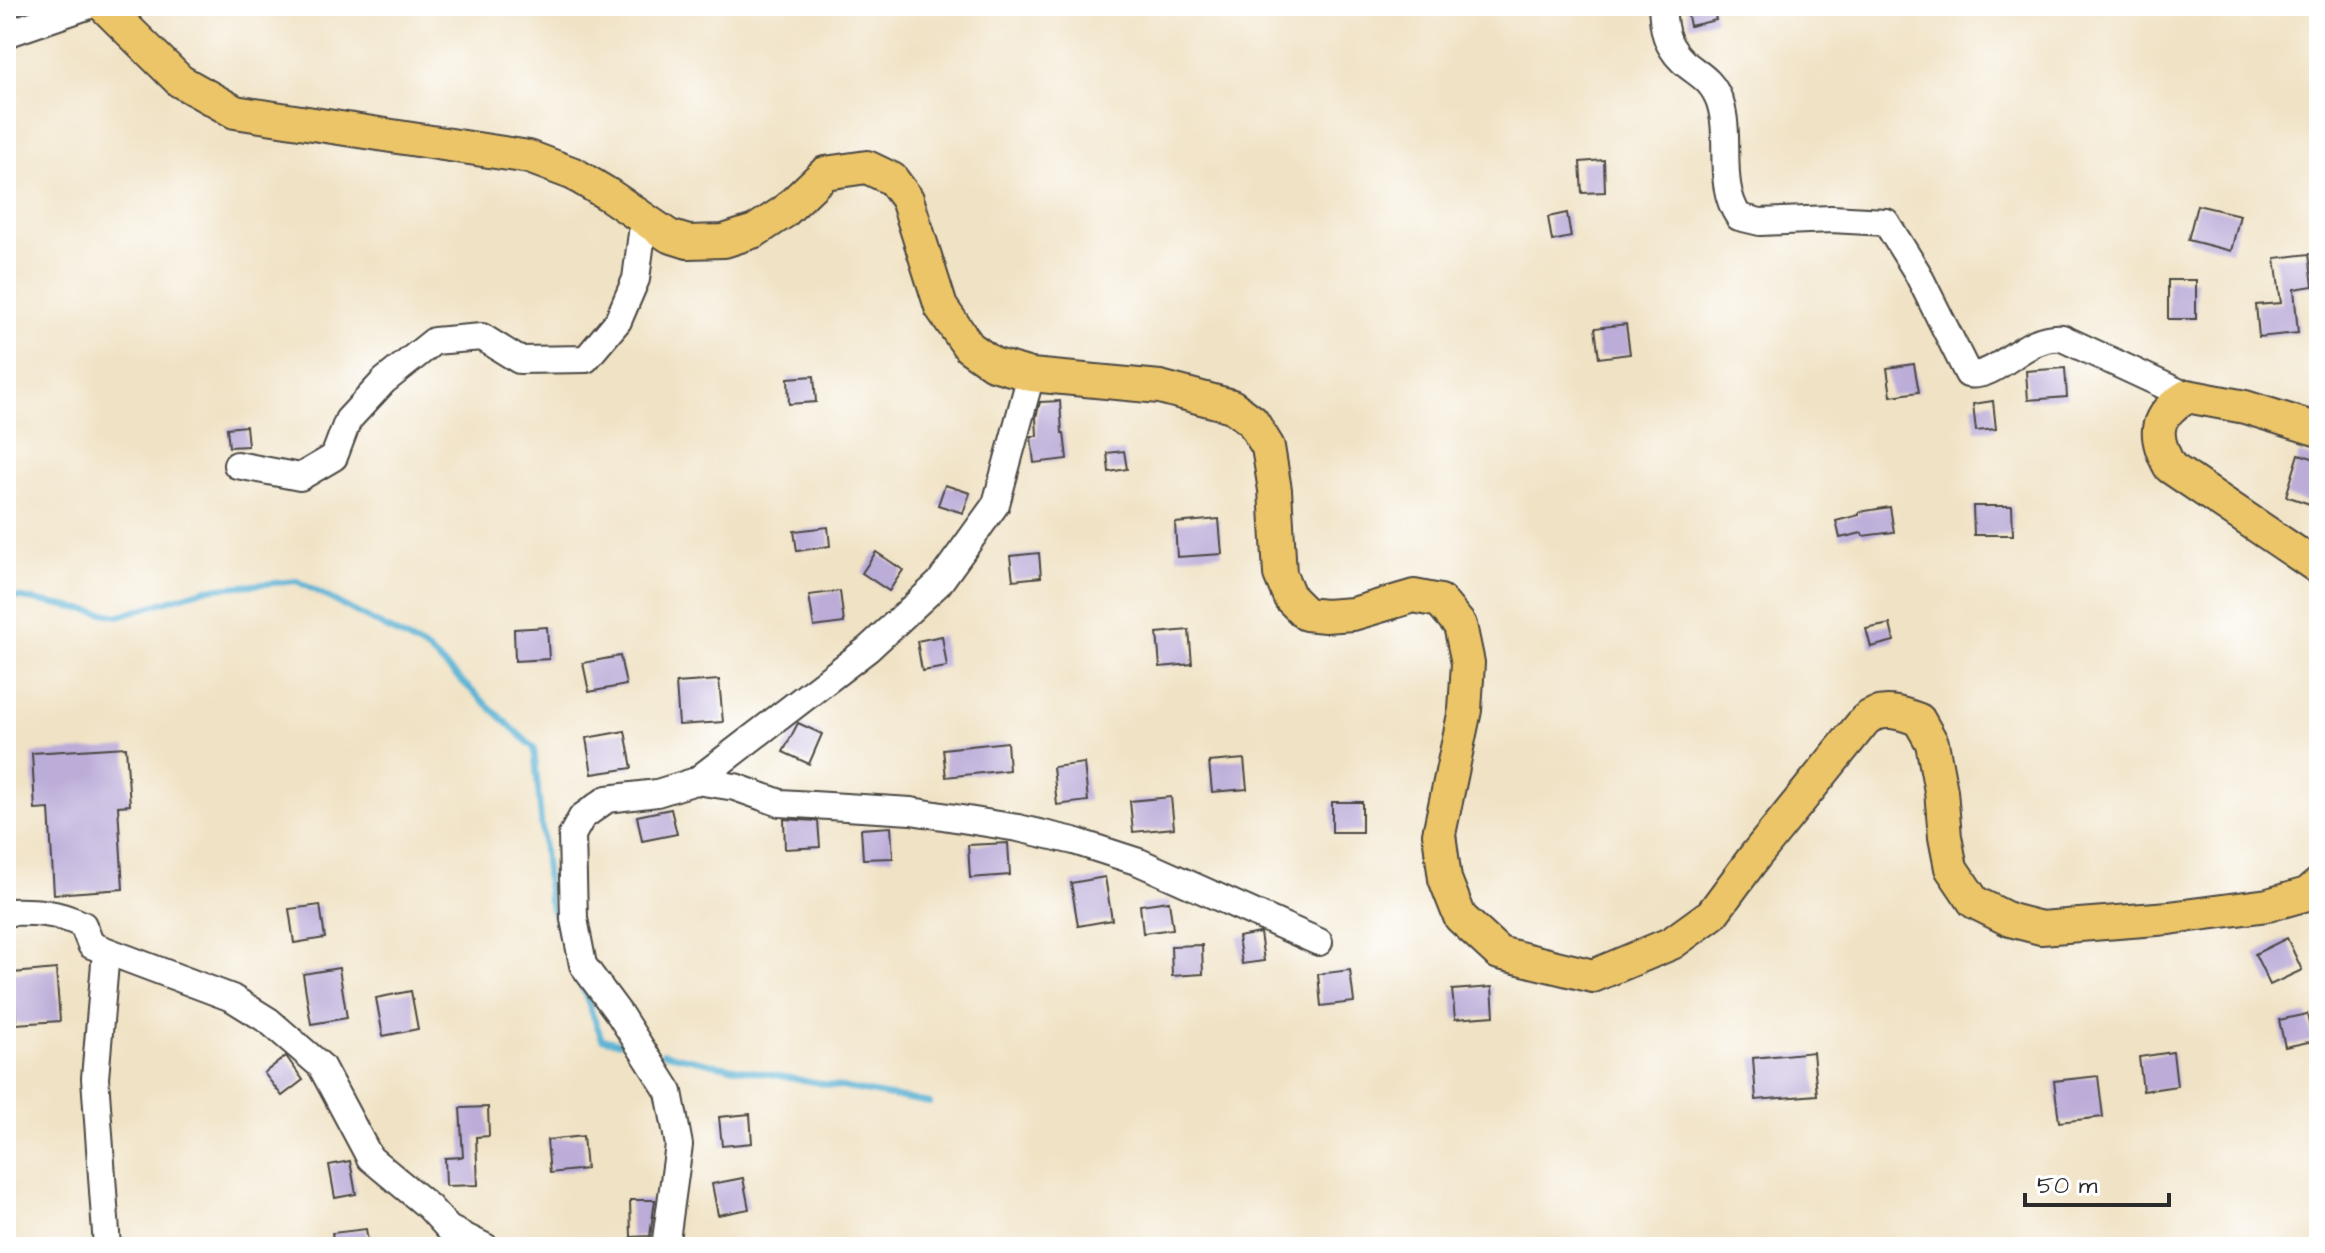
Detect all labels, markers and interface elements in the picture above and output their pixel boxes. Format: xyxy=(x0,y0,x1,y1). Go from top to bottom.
scale bar xyxy=(2025,1157,2169,1207)
text: 50 m xyxy=(2037,1169,2098,1203)

